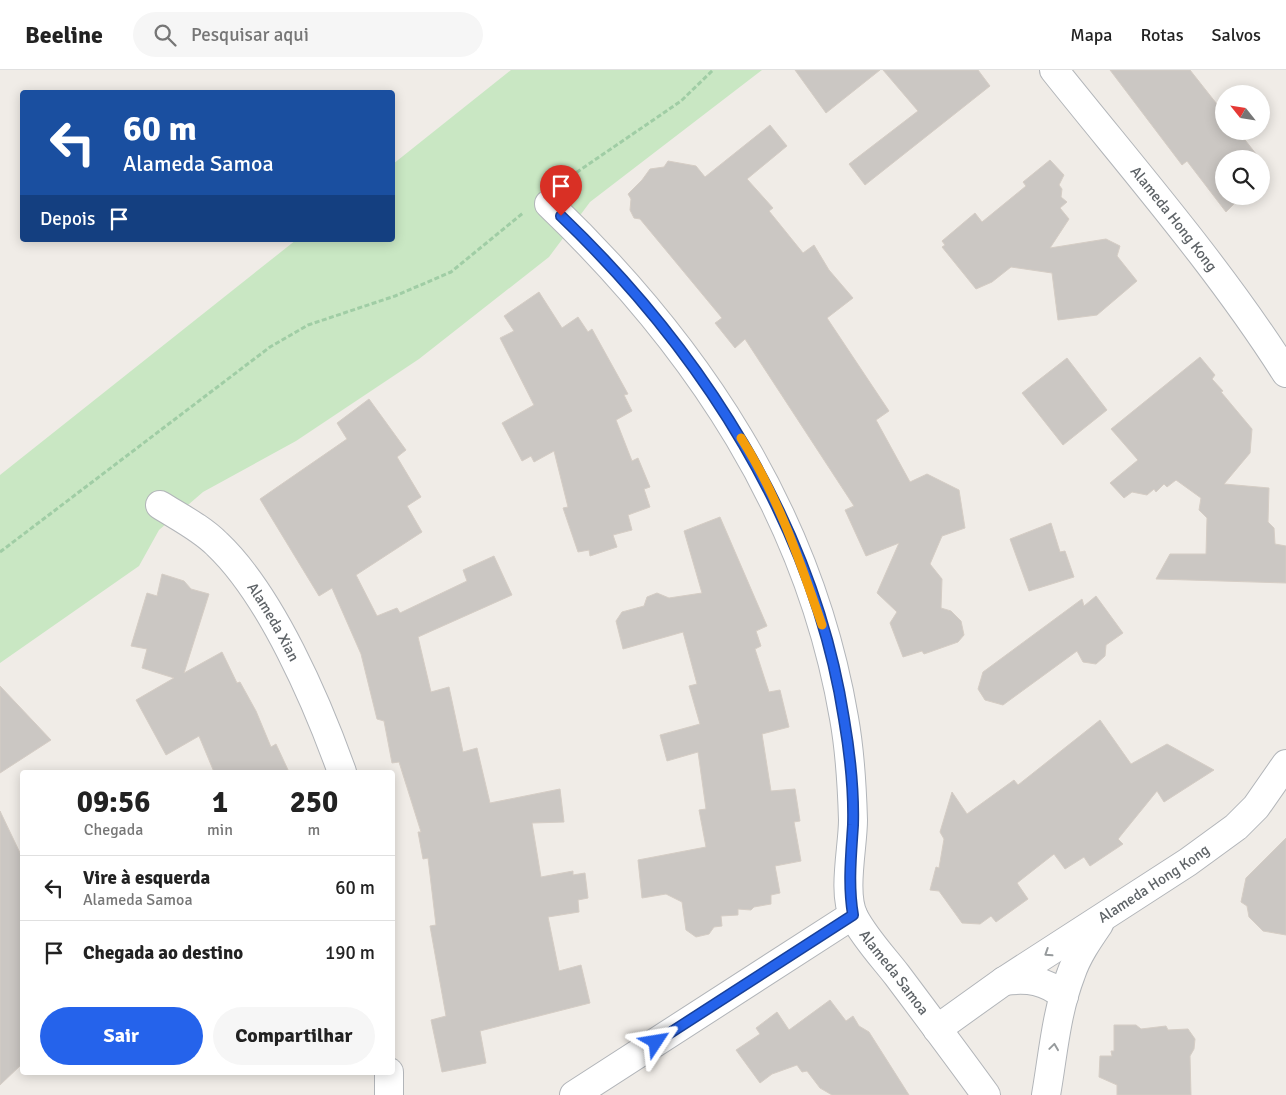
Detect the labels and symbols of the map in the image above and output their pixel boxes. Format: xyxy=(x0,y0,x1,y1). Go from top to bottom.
north arrow xyxy=(1215,85,1270,140)
street label: Alameda Hong Kong xyxy=(1127,162,1221,275)
pin xyxy=(540,165,582,216)
street label: Alameda Xian xyxy=(244,579,303,664)
street label: Alameda Hong Kong xyxy=(1095,840,1213,927)
street label: Alameda Samoa xyxy=(855,926,933,1018)
one-way arrow xyxy=(1044,946,1053,956)
position arrow xyxy=(629,1015,681,1067)
one-way arrow xyxy=(1048,1043,1058,1051)

